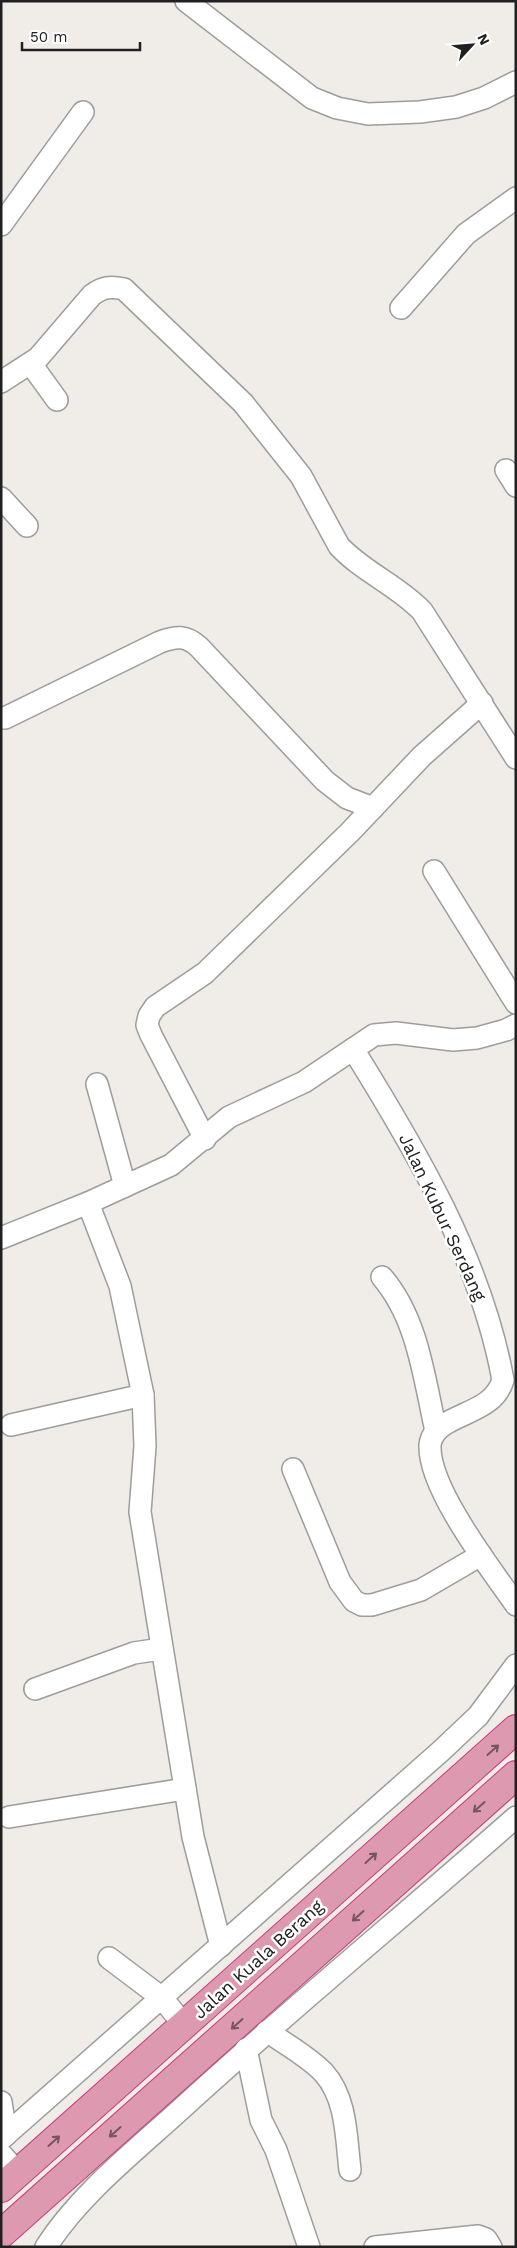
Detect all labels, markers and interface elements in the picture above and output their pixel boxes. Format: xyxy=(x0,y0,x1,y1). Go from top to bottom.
scale bar xyxy=(22,20,140,52)
north arrow xyxy=(447,20,497,70)
text: 50 m xyxy=(30,28,67,46)
text: N xyxy=(474,31,493,47)
street label: Jalan Kubur Serdang xyxy=(395,1130,491,1304)
one-way arrow xyxy=(486,1744,499,1756)
one-way arrow xyxy=(473,1802,486,1813)
one-way arrow xyxy=(365,1852,378,1864)
street label: Jalan Kuala Berang xyxy=(189,1895,327,2023)
one-way arrow xyxy=(352,1910,365,1921)
one-way arrow xyxy=(230,2018,243,2029)
one-way arrow xyxy=(109,2126,122,2138)
one-way arrow xyxy=(48,2135,61,2147)

